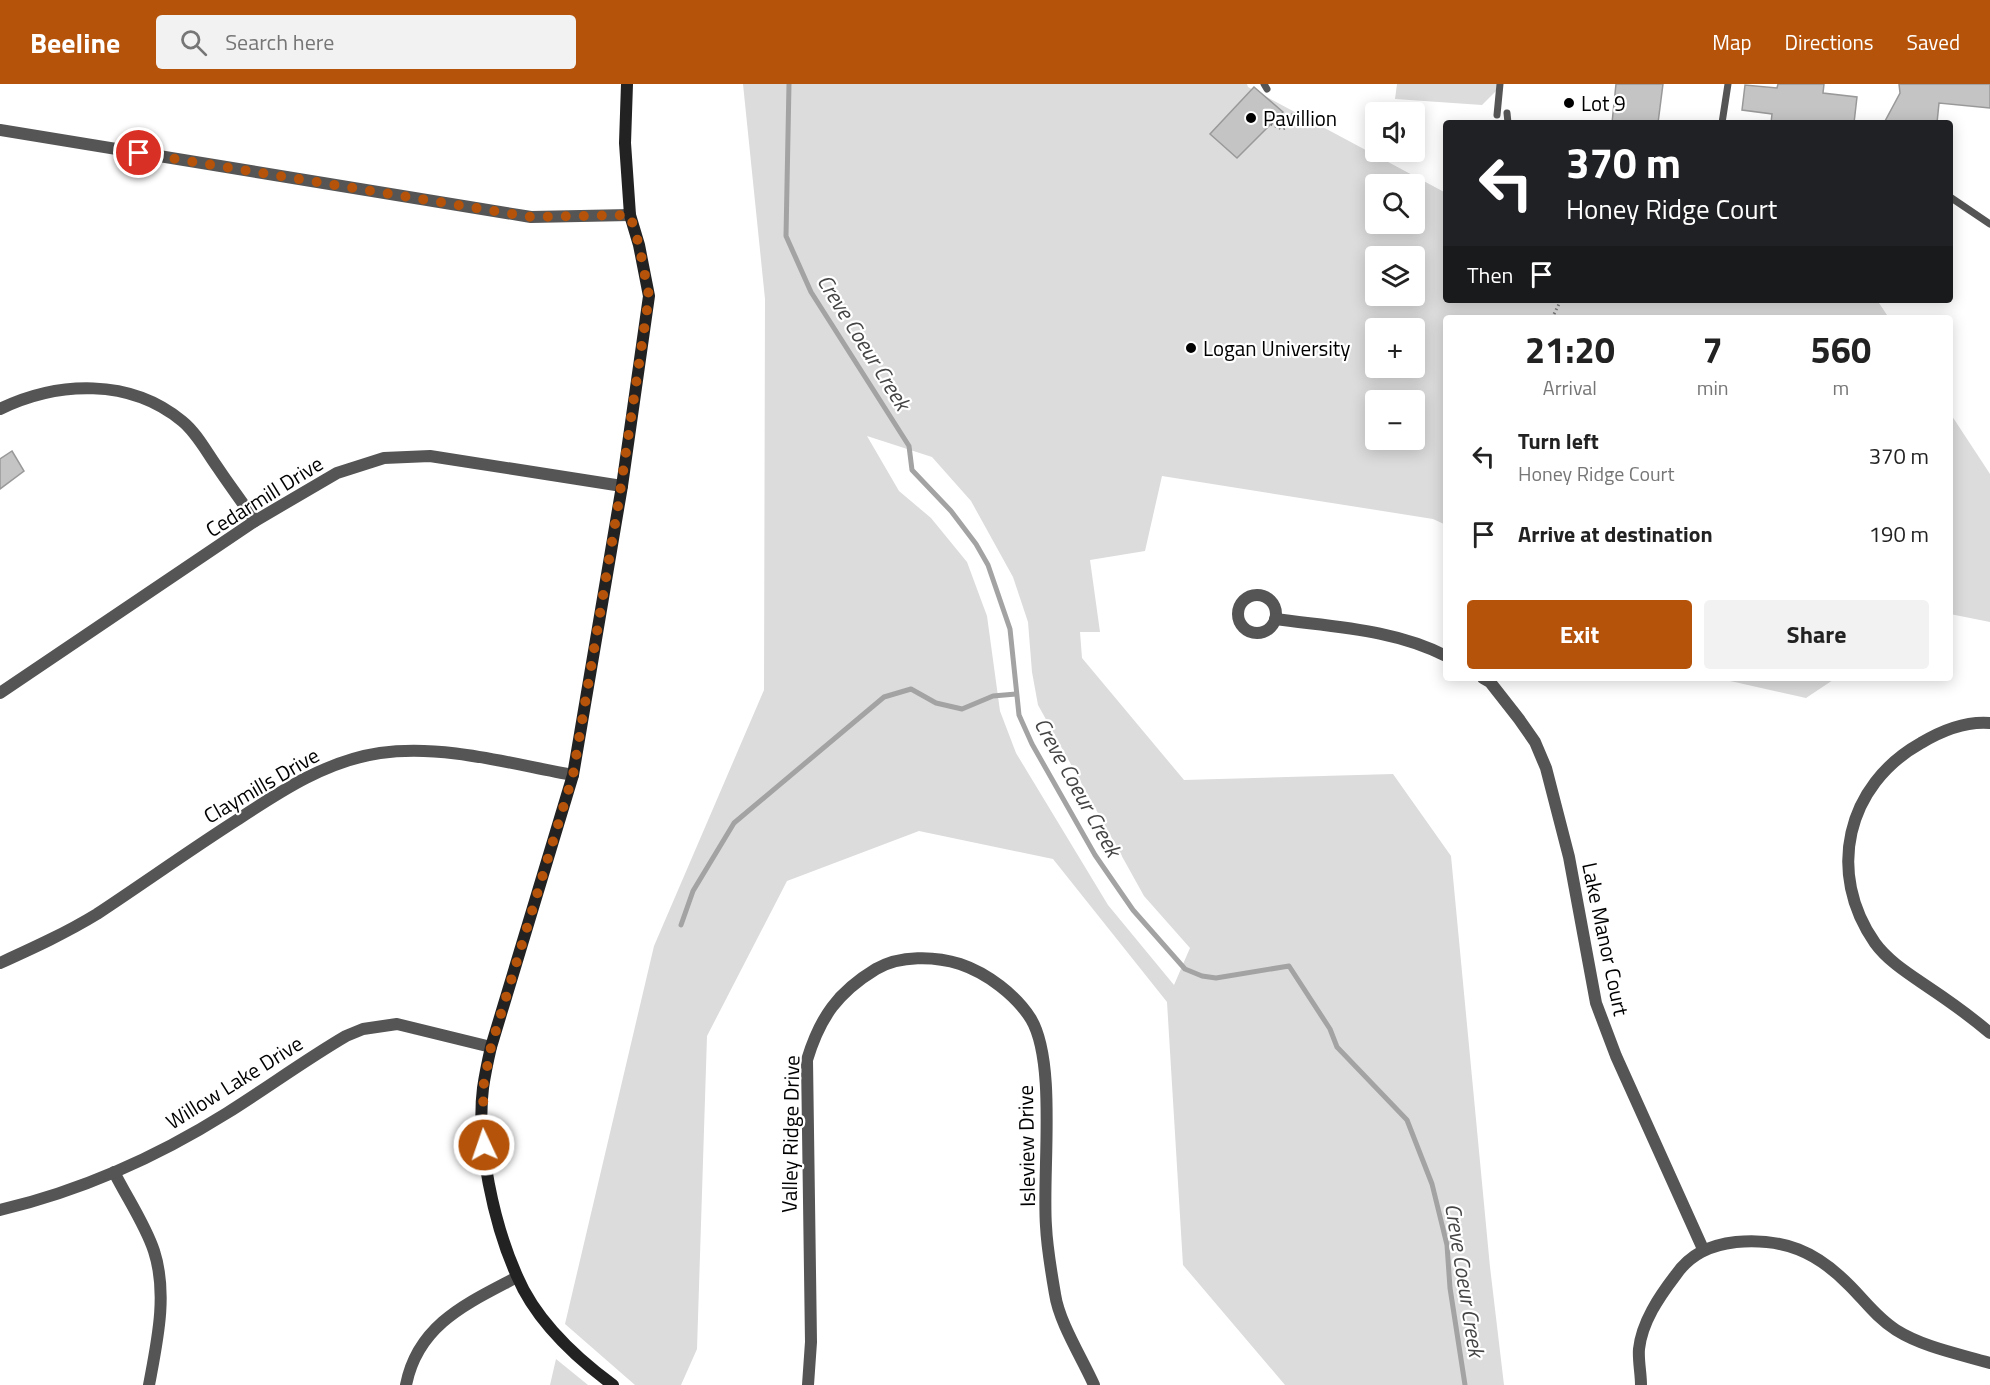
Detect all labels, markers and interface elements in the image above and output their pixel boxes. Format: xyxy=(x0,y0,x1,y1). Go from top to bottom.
search box xyxy=(156,15,576,69)
text: Beeline xyxy=(30,21,120,64)
text: Search here xyxy=(225,25,334,59)
icon: search xyxy=(177,26,210,59)
text: Map xyxy=(1712,26,1752,58)
text: Directions xyxy=(1785,26,1874,58)
text: Saved xyxy=(1907,26,1960,58)
place label: Lot 9 xyxy=(1581,87,1626,119)
marker: Lot 9 xyxy=(1562,96,1576,110)
place label: Pavillion xyxy=(1263,102,1337,134)
map controls xyxy=(1365,102,1425,450)
button: sound xyxy=(1365,102,1425,162)
marker: Pavillion xyxy=(1244,111,1258,125)
pin xyxy=(113,127,164,178)
text: 370 m xyxy=(1566,130,1681,194)
icon: arrive xyxy=(122,136,155,169)
icon: left xyxy=(1467,144,1545,222)
button: search xyxy=(1365,174,1425,234)
text: Honey Ridge Court xyxy=(1566,188,1777,229)
button: layers xyxy=(1365,246,1425,306)
text: Then xyxy=(1467,258,1513,292)
icon: arrive xyxy=(1525,258,1558,291)
water label: Creve Coeur Creek xyxy=(809,267,921,419)
button: + xyxy=(1365,318,1425,378)
text: 21:20 xyxy=(1525,322,1615,377)
text: 7 xyxy=(1703,322,1723,377)
text: 560 xyxy=(1811,322,1871,377)
place label: Logan University xyxy=(1203,332,1350,364)
marker: Logan University xyxy=(1184,341,1198,355)
text: Arrival xyxy=(1543,372,1597,403)
text: min xyxy=(1697,372,1729,403)
text: m xyxy=(1832,372,1849,403)
button: − xyxy=(1365,390,1425,450)
text: Turn left xyxy=(1518,424,1599,458)
text: 370 m xyxy=(1869,439,1929,473)
icon: left xyxy=(1467,440,1500,473)
street label: Cedarmill Drive xyxy=(199,447,329,545)
text: Honey Ridge Court xyxy=(1518,458,1675,489)
text: Arrive at destination xyxy=(1518,517,1713,551)
text: 190 m xyxy=(1869,517,1929,551)
icon: arrive xyxy=(1467,518,1500,551)
button: Exit xyxy=(1467,600,1692,669)
button: Share xyxy=(1704,600,1929,669)
water label: Creve Coeur Creek xyxy=(1026,711,1132,865)
street label: Claymills Drive xyxy=(197,739,325,831)
street label: Lake Manor Court xyxy=(1574,859,1638,1019)
street label: Willow Lake Drive xyxy=(159,1027,309,1137)
street label: Valley Ridge Drive xyxy=(773,1055,807,1213)
street label: Isleview Drive xyxy=(1009,1085,1043,1207)
position arrow xyxy=(452,1113,516,1177)
water label: Creve Coeur Creek xyxy=(1436,1201,1494,1361)

